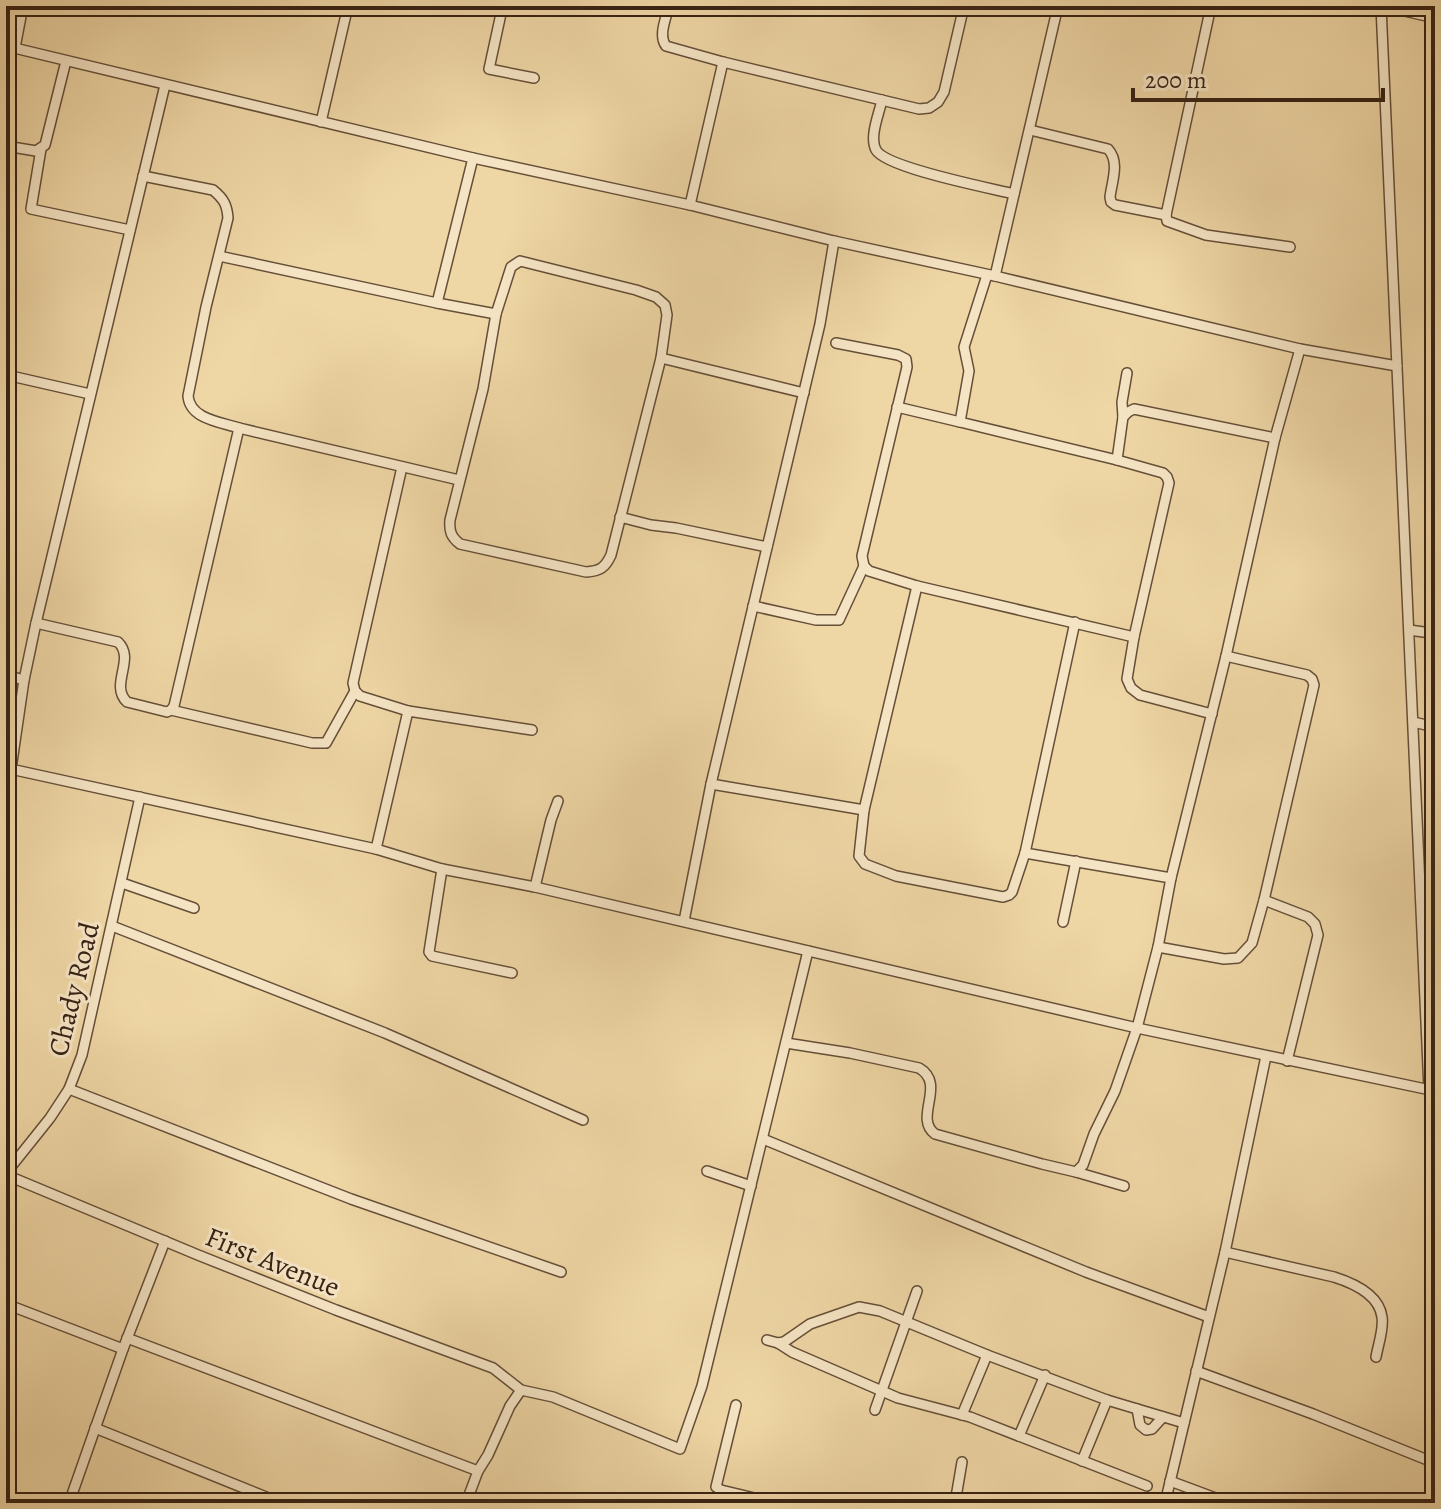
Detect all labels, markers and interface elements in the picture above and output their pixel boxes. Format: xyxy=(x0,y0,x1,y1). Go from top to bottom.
scale bar xyxy=(1133,52,1383,102)
text: 200 m xyxy=(1145,64,1207,96)
street label: Chady Road xyxy=(39,917,109,1060)
street label: First Avenue xyxy=(200,1218,345,1306)

